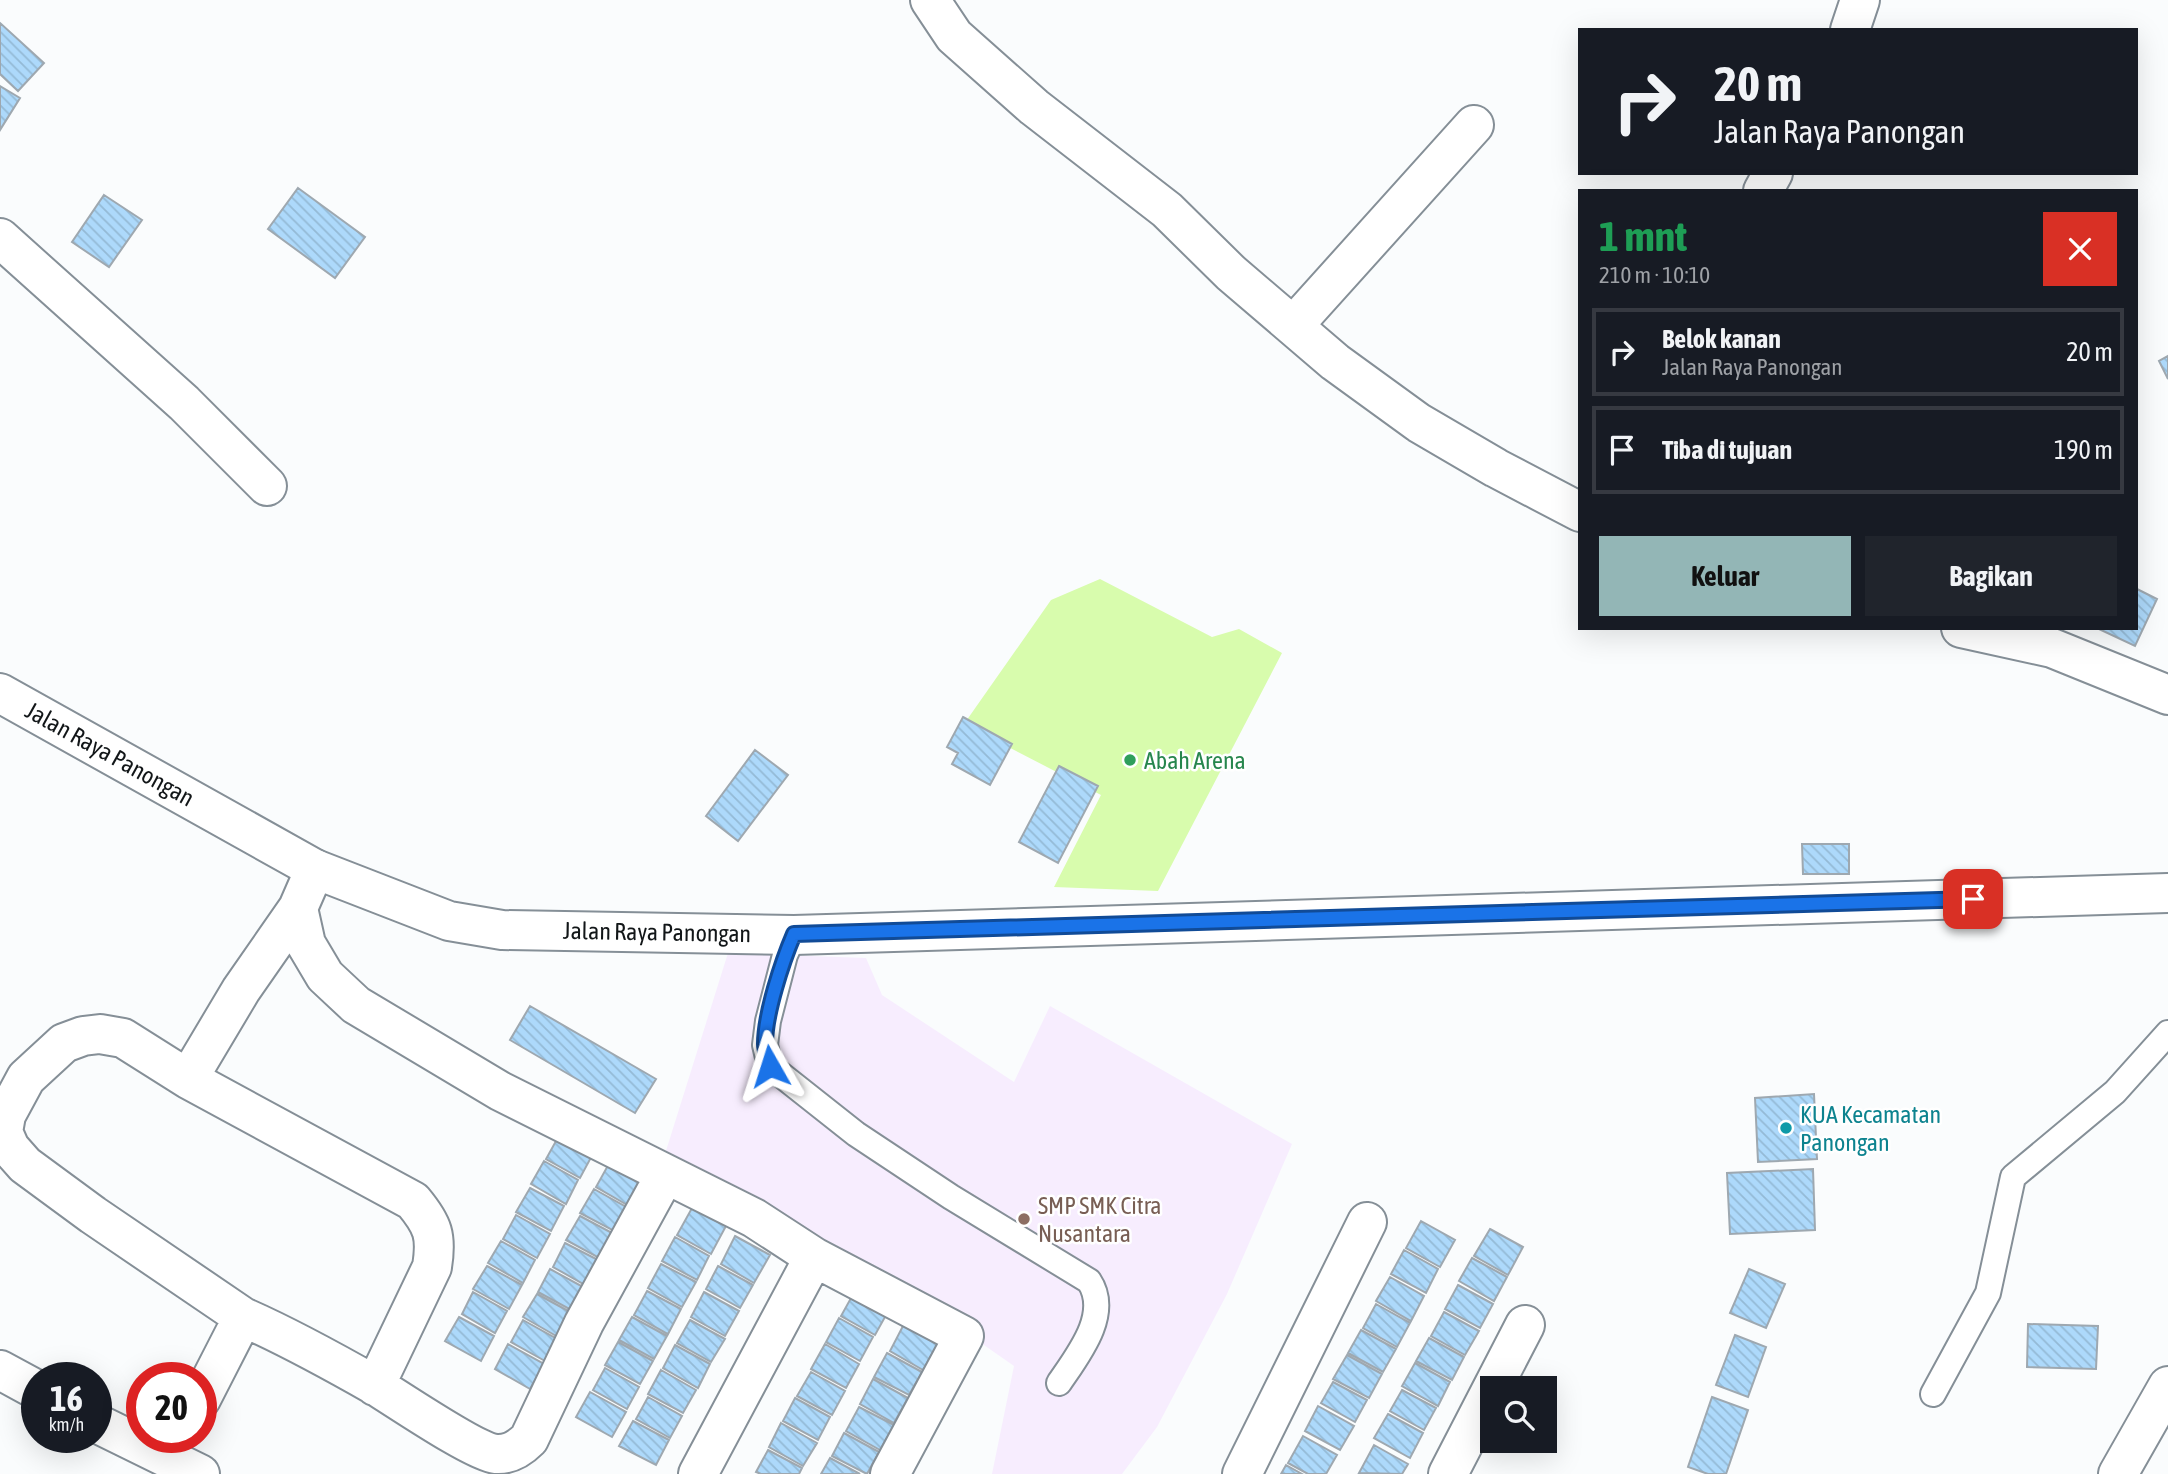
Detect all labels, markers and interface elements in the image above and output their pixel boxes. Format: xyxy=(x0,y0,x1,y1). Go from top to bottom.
text: 20 m xyxy=(1714,55,1802,111)
icon: right xyxy=(1599,56,1690,147)
text: Jalan Raya Panongan xyxy=(1714,113,1965,150)
text: 1 mnt xyxy=(1599,212,1687,260)
button: close xyxy=(2043,212,2117,286)
text: 210 m · 10:10 xyxy=(1599,262,1710,288)
text: Belok kanan xyxy=(1662,324,1781,354)
icon: right xyxy=(1603,333,1641,371)
text: 20 m xyxy=(2066,337,2113,367)
text: Jalan Raya Panongan xyxy=(1662,354,1842,380)
icon: arrive xyxy=(1603,431,1641,469)
text: Tiba di tujuan xyxy=(1662,435,1792,465)
text: 190 m xyxy=(2054,435,2113,465)
button: Keluar xyxy=(1599,536,1851,616)
button: Bagikan xyxy=(1865,536,2117,616)
street label: Jalan Raya Panongan xyxy=(21,697,199,811)
place label: Abah Arena xyxy=(1144,747,1246,774)
marker: Abah Arena xyxy=(1122,752,1138,768)
pin xyxy=(1943,869,2003,929)
icon: arrive xyxy=(1954,880,1992,918)
street label: Jalan Raya Panongan xyxy=(563,917,751,947)
position arrow xyxy=(733,1029,807,1103)
place label: KUA Kecamatan Panongan xyxy=(1800,1101,1941,1156)
marker: KUA Kecamatan Panongan xyxy=(1778,1120,1794,1136)
place label: SMP SMK Citra Nusantara xyxy=(1038,1192,1161,1247)
marker: SMP SMK Citra Nusantara xyxy=(1016,1211,1032,1227)
speed limit sign: 20 xyxy=(126,1362,217,1453)
map controls xyxy=(1480,1376,1557,1453)
button: search xyxy=(1480,1376,1557,1453)
text: 16 xyxy=(50,1378,83,1418)
text: km/h xyxy=(49,1414,84,1435)

